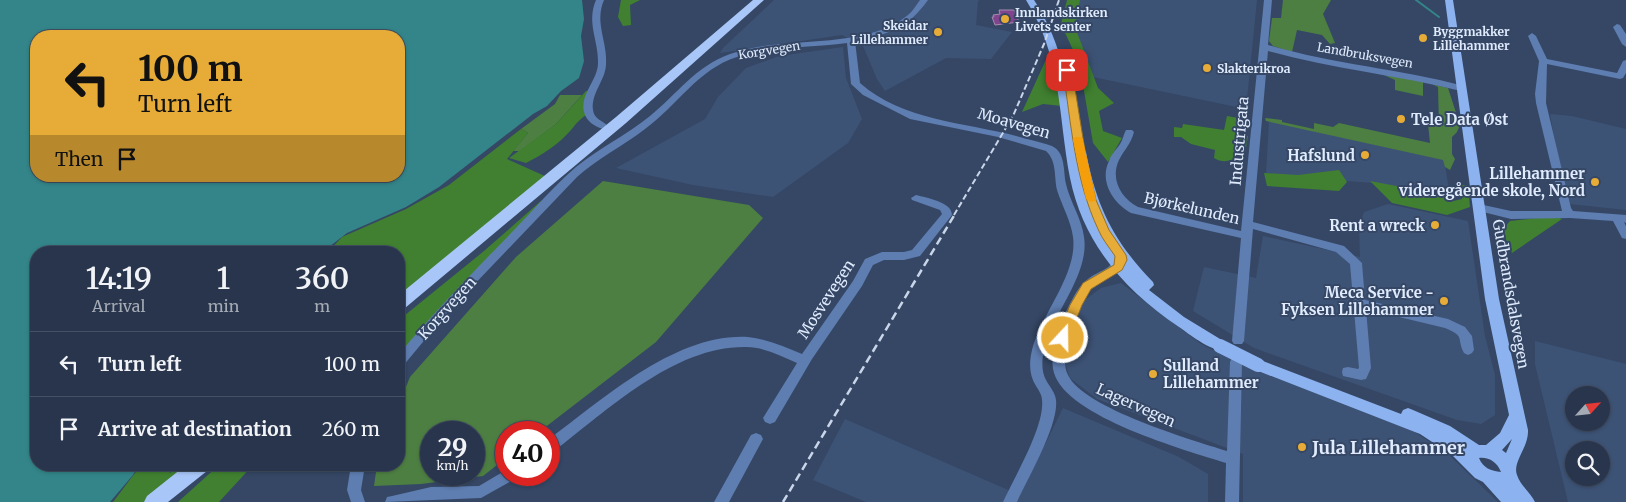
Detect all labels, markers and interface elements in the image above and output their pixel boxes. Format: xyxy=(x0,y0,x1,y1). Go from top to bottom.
place label: Innlandskirken Livets senter xyxy=(1015,5,1108,34)
marker: Innlandskirken Livets senter xyxy=(999,13,1011,25)
place label: Skeidar Lillehammer xyxy=(851,18,928,47)
place label: Byggmakker Lillehammer xyxy=(1433,24,1510,53)
marker: Skeidar Lillehammer xyxy=(932,26,944,38)
marker: Byggmakker Lillehammer xyxy=(1417,32,1429,44)
street label: Korgvegen xyxy=(737,38,801,62)
street label: Landbruksvegen xyxy=(1316,39,1414,71)
text: 100 m xyxy=(138,47,243,91)
pin xyxy=(1046,49,1088,91)
icon: left xyxy=(55,50,120,115)
icon: arrive xyxy=(1053,56,1081,84)
place label: Slakterikroa xyxy=(1217,61,1291,76)
marker: Slakterikroa xyxy=(1201,62,1213,74)
text: Turn left xyxy=(138,90,232,118)
street label: Industrigata xyxy=(1226,96,1252,186)
street label: Moavegen xyxy=(976,104,1052,142)
place label: Tele Data Øst xyxy=(1411,110,1508,129)
marker: Tele Data Øst xyxy=(1395,113,1407,125)
icon: arrive xyxy=(113,145,141,173)
place label: Hafslund xyxy=(1287,146,1355,165)
text: Then xyxy=(55,147,103,171)
marker: Hafslund xyxy=(1359,149,1371,161)
place label: Lillehammer videregående skole, Nord xyxy=(1398,164,1585,201)
marker: Lillehammer videregående skole, Nord xyxy=(1589,176,1601,188)
street label: Bjørkelunden xyxy=(1142,188,1242,228)
place label: Rent a wreck xyxy=(1329,216,1425,235)
street label: Gudbrandsdalsvegen xyxy=(1488,218,1534,370)
marker: Rent a wreck xyxy=(1429,219,1441,231)
street label: Mosvevegen xyxy=(793,256,859,342)
text: 14:19 xyxy=(86,259,152,297)
text: 1 xyxy=(217,259,230,297)
text: 360 xyxy=(295,259,349,297)
street label: Korgvegen xyxy=(414,273,480,343)
place label: Meca Service - Fyksen Lillehammer xyxy=(1281,283,1434,319)
marker: Meca Service - Fyksen Lillehammer xyxy=(1438,295,1450,307)
text: Arrival xyxy=(92,296,146,316)
text: min xyxy=(208,296,239,316)
text: m xyxy=(314,296,330,316)
position arrow xyxy=(1036,311,1088,363)
icon: left xyxy=(55,350,83,378)
text: Turn left xyxy=(98,352,182,376)
text: 100 m xyxy=(324,352,380,376)
place label: Sulland Lillehammer xyxy=(1163,356,1259,392)
marker: Sulland Lillehammer xyxy=(1147,368,1159,380)
street label: Lagervegen xyxy=(1093,379,1179,431)
north arrow xyxy=(1565,386,1610,431)
map controls xyxy=(1565,386,1610,486)
icon: arrive xyxy=(55,415,83,443)
text: Arrive at destination xyxy=(98,417,292,441)
text: 260 m xyxy=(322,417,380,441)
speed limit sign: 40 xyxy=(495,421,560,486)
text: 29 xyxy=(438,431,467,463)
place label: Jula Lillehammer xyxy=(1311,436,1465,459)
marker: Jula Lillehammer xyxy=(1296,441,1308,453)
button: search xyxy=(1565,441,1610,486)
text: km/h xyxy=(437,458,468,473)

